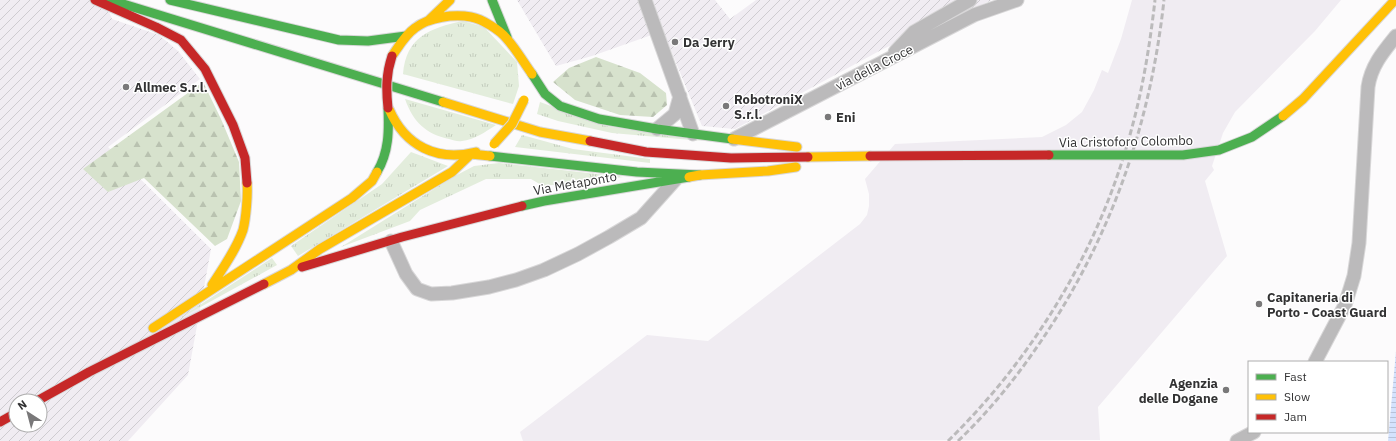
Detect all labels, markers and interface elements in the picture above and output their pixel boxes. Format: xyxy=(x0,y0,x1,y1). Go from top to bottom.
place label: Da Jerry xyxy=(683,34,735,51)
marker: Da Jerry xyxy=(670,37,680,47)
street label: via della Croce xyxy=(832,41,916,94)
place label: Allmec S.r.l. xyxy=(134,79,208,96)
marker: Allmec S.r.l. xyxy=(121,82,131,92)
place label: RobotroniX S.r.l. xyxy=(734,91,803,123)
marker: RobotroniX S.r.l. xyxy=(721,101,731,111)
place label: Eni xyxy=(836,109,855,126)
marker: Eni xyxy=(823,112,833,122)
street label: Via Cristoforo Colombo xyxy=(1059,132,1193,151)
street label: Via Metaponto xyxy=(532,168,618,199)
place label: Capitaneria di Porto - Coast Guard xyxy=(1267,289,1387,321)
marker: Capitaneria di Porto - Coast Guard xyxy=(1254,299,1264,309)
legend xyxy=(1248,361,1388,433)
text: Fast xyxy=(1284,369,1307,384)
place label: Agenzia delle Dogane xyxy=(1139,375,1218,407)
marker: Agenzia delle Dogane xyxy=(1221,385,1231,395)
text: Slow xyxy=(1284,389,1310,404)
north arrow xyxy=(8,393,48,433)
text: N xyxy=(15,397,29,413)
text: Jam xyxy=(1284,409,1307,424)

